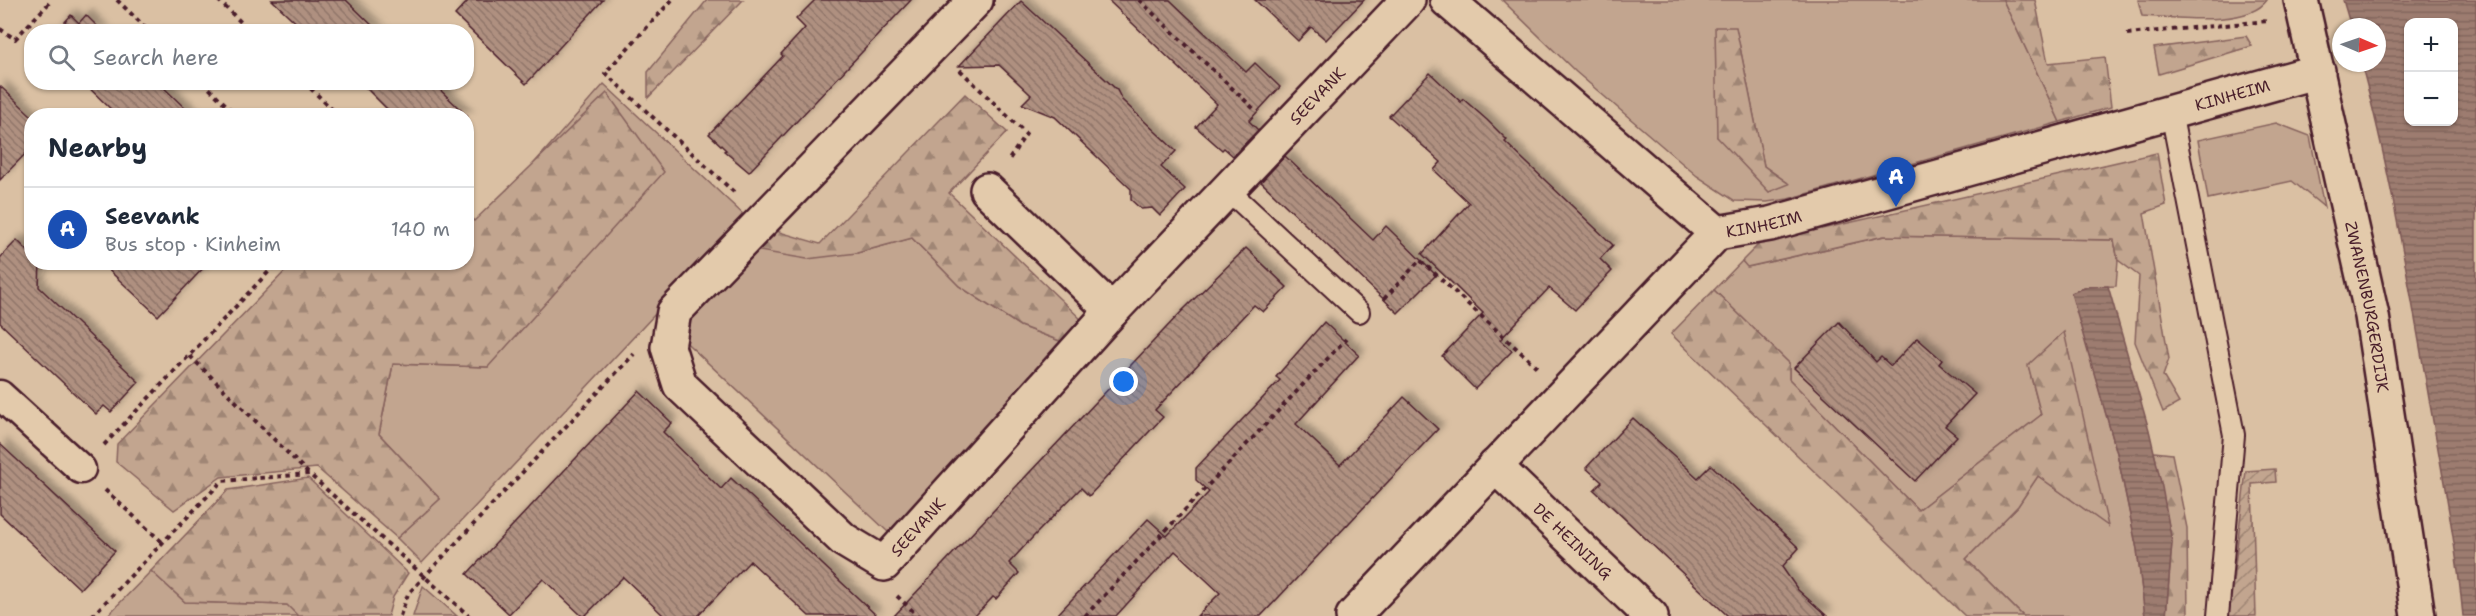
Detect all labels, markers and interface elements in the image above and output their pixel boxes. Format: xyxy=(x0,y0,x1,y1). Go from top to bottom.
north arrow xyxy=(2332,18,2386,72)
map controls xyxy=(2404,18,2458,126)
button: + xyxy=(2404,18,2458,72)
search box xyxy=(24,24,474,90)
icon: search xyxy=(45,41,78,74)
text: Search here xyxy=(93,43,219,72)
street label: SEEVANK xyxy=(1285,62,1350,129)
button: − xyxy=(2404,72,2458,126)
street label: KINHEIM xyxy=(2192,74,2272,115)
text: Nearby xyxy=(48,130,147,165)
pin: A xyxy=(1876,158,1916,207)
text: Seevank xyxy=(105,202,200,231)
street label: KINHEIM xyxy=(1724,205,1804,242)
text: A xyxy=(60,216,75,242)
text: 140 m xyxy=(391,216,450,242)
street label: ZWANENBURGERDIJK xyxy=(2340,219,2394,395)
text: Bus stop · Kinheim xyxy=(105,231,281,257)
your location xyxy=(1109,367,1138,396)
street label: SEEVANK xyxy=(886,492,950,561)
street label: DE HEINING xyxy=(1529,498,1617,584)

